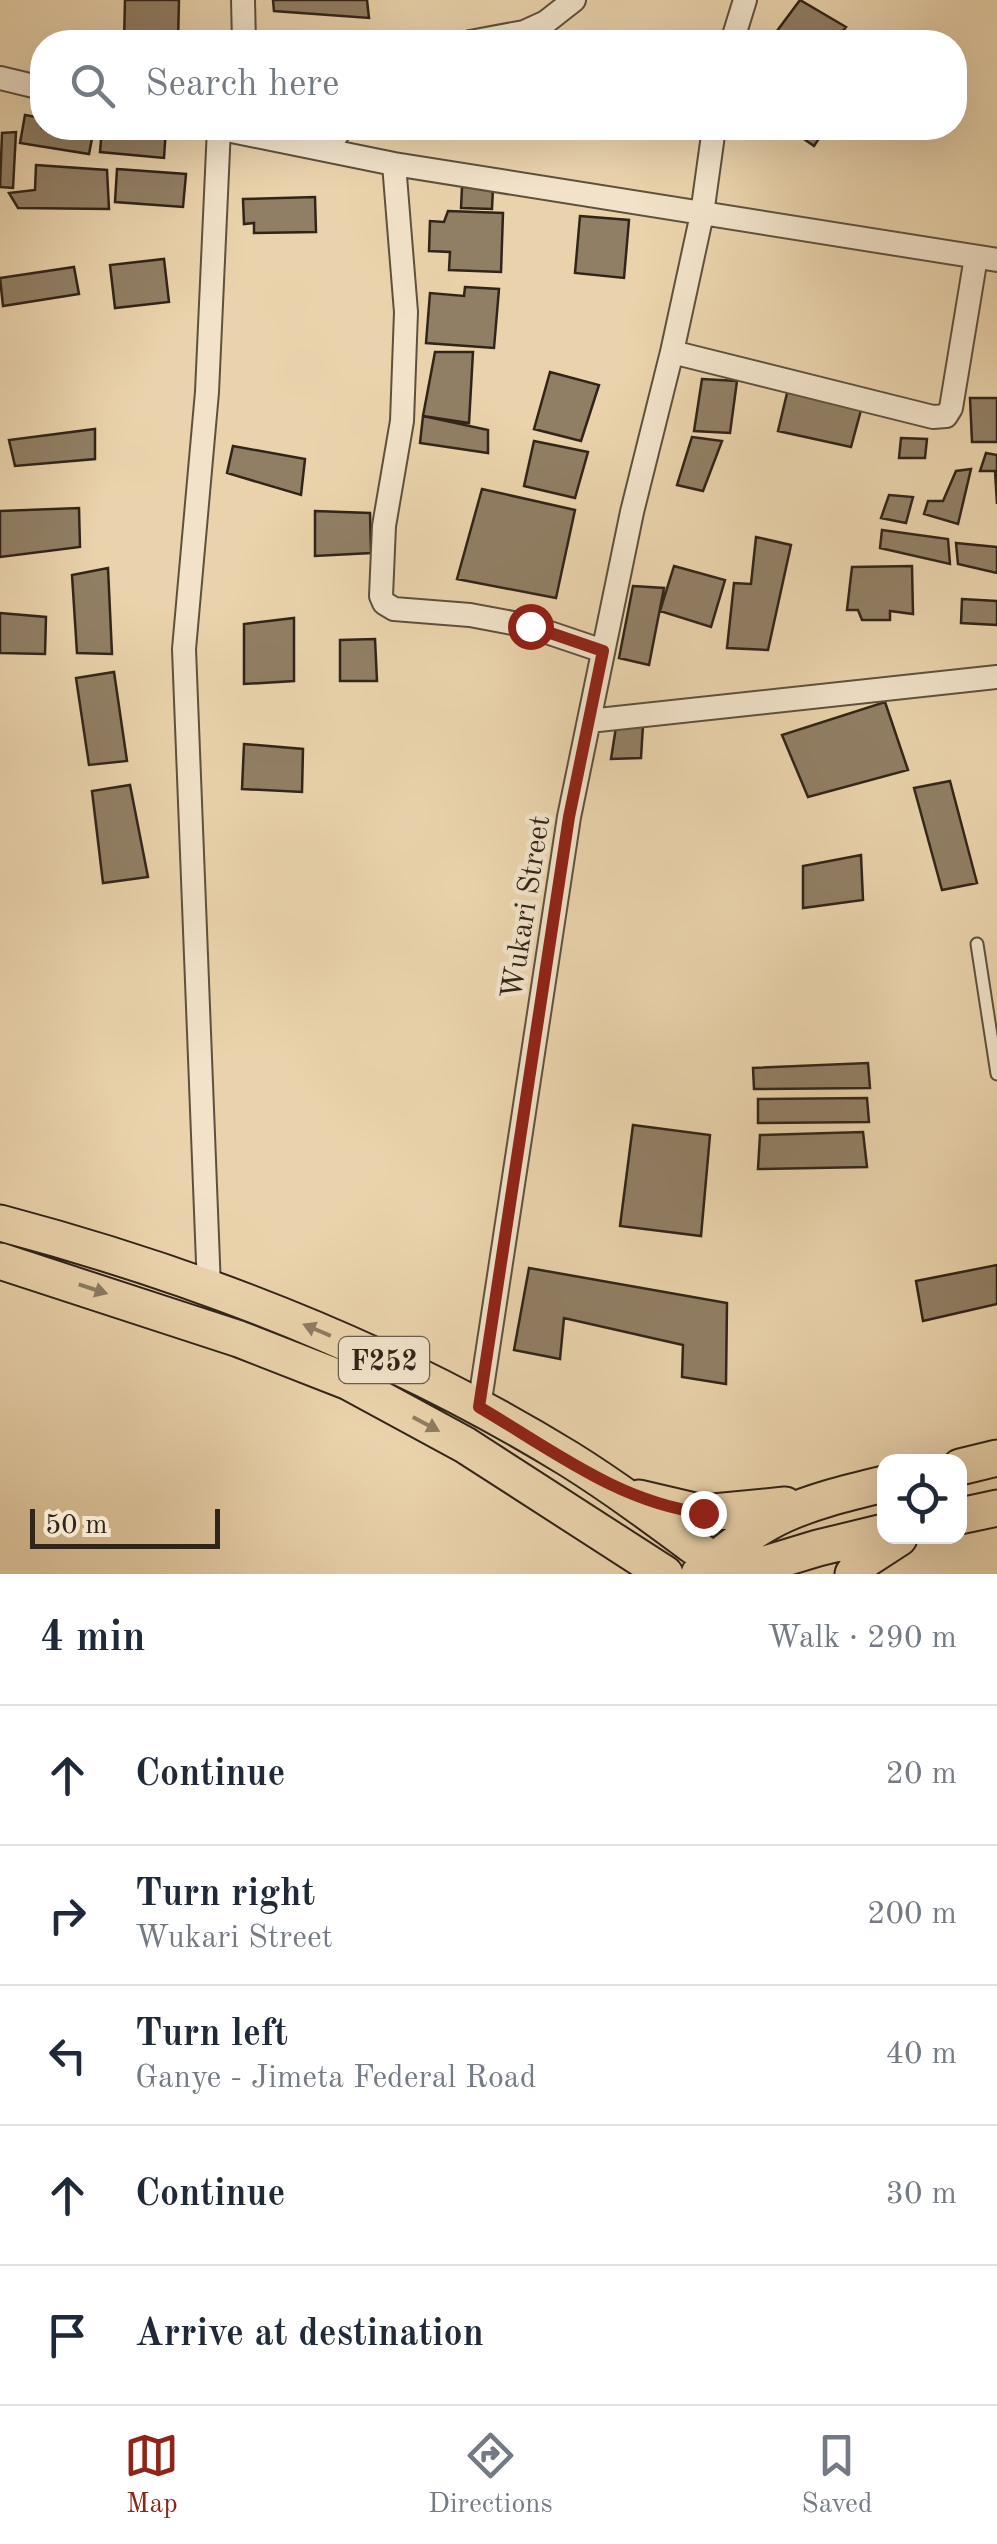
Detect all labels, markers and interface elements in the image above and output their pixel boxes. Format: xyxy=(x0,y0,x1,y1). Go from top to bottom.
search box xyxy=(30,30,967,140)
icon: search xyxy=(65,58,120,113)
text: Search here xyxy=(145,66,340,104)
route start xyxy=(508,604,554,650)
street label: Wukari Street xyxy=(498,813,556,1001)
one-way arrow xyxy=(79,1283,109,1298)
one-way arrow xyxy=(302,1322,332,1338)
road number: F252 xyxy=(339,1337,429,1383)
one-way arrow xyxy=(412,1415,441,1432)
map controls xyxy=(877,1454,967,1544)
button: locate xyxy=(877,1454,967,1544)
route end xyxy=(681,1491,727,1537)
scale bar xyxy=(30,1504,220,1548)
text: 50 m xyxy=(45,1512,108,1540)
text: 4 min xyxy=(40,1618,146,1660)
text: Walk · 290 m xyxy=(767,1623,957,1655)
icon: ahead xyxy=(40,1748,95,1803)
text: Continue xyxy=(135,1756,285,1794)
text: 20 m xyxy=(886,1759,957,1791)
text: Turn right xyxy=(135,1876,315,1914)
icon: right xyxy=(40,1888,95,1943)
text: 200 m xyxy=(867,1899,957,1931)
text: Wukari Street xyxy=(135,1923,333,1955)
text: Turn left xyxy=(135,2016,288,2054)
icon: left xyxy=(40,2028,95,2083)
text: 40 m xyxy=(886,2039,957,2071)
text: Ganye - Jimeta Federal Road xyxy=(135,2063,536,2095)
icon: ahead xyxy=(40,2168,95,2223)
text: Continue xyxy=(135,2176,285,2214)
text: 30 m xyxy=(886,2179,957,2211)
icon: arrive xyxy=(40,2308,95,2363)
text: Arrive at destination xyxy=(135,2316,484,2354)
tab: Map xyxy=(124,2428,179,2523)
tab: Directions xyxy=(428,2428,553,2523)
tab: Saved xyxy=(801,2428,873,2523)

